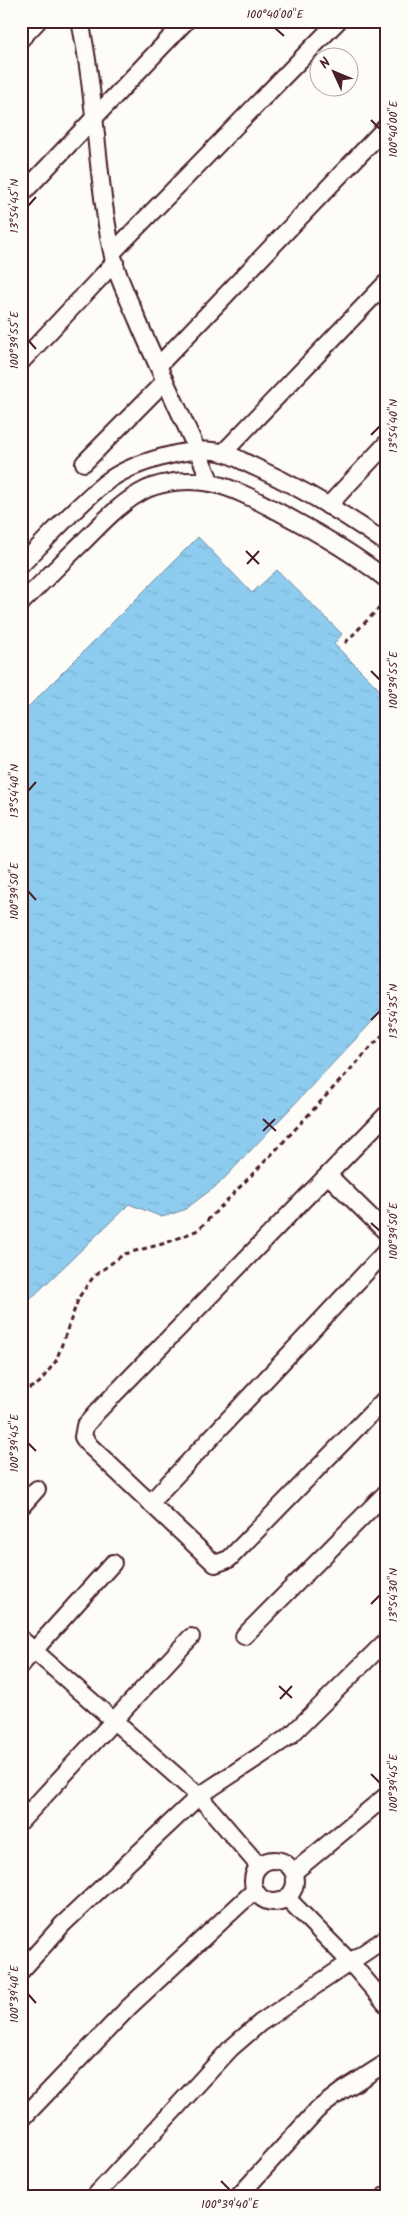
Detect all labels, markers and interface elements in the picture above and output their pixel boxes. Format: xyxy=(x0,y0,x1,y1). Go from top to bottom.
text: 100°40'00"E xyxy=(246,5,305,24)
north arrow xyxy=(310,48,360,98)
text: N xyxy=(314,53,336,74)
text: 100°40'00"E xyxy=(384,99,403,158)
text: 13°54'45"N xyxy=(5,179,24,233)
text: 100°39'55"E xyxy=(5,310,24,369)
text: 13°54'40"N xyxy=(384,399,403,453)
text: 100°39'55"E xyxy=(384,650,403,709)
text: 13°54'40"N xyxy=(5,764,24,818)
text: 100°39'50"E xyxy=(5,861,24,920)
text: 13°54'35"N xyxy=(384,984,403,1038)
text: 100°39'50"E xyxy=(384,1201,403,1260)
text: 100°39'45"E xyxy=(5,1413,24,1472)
text: 13°54'30"N xyxy=(384,1568,403,1622)
text: 100°39'45"E xyxy=(384,1753,403,1812)
text: 100°39'40"E xyxy=(5,1964,24,2023)
text: 100°39'40"E xyxy=(201,2195,260,2214)

